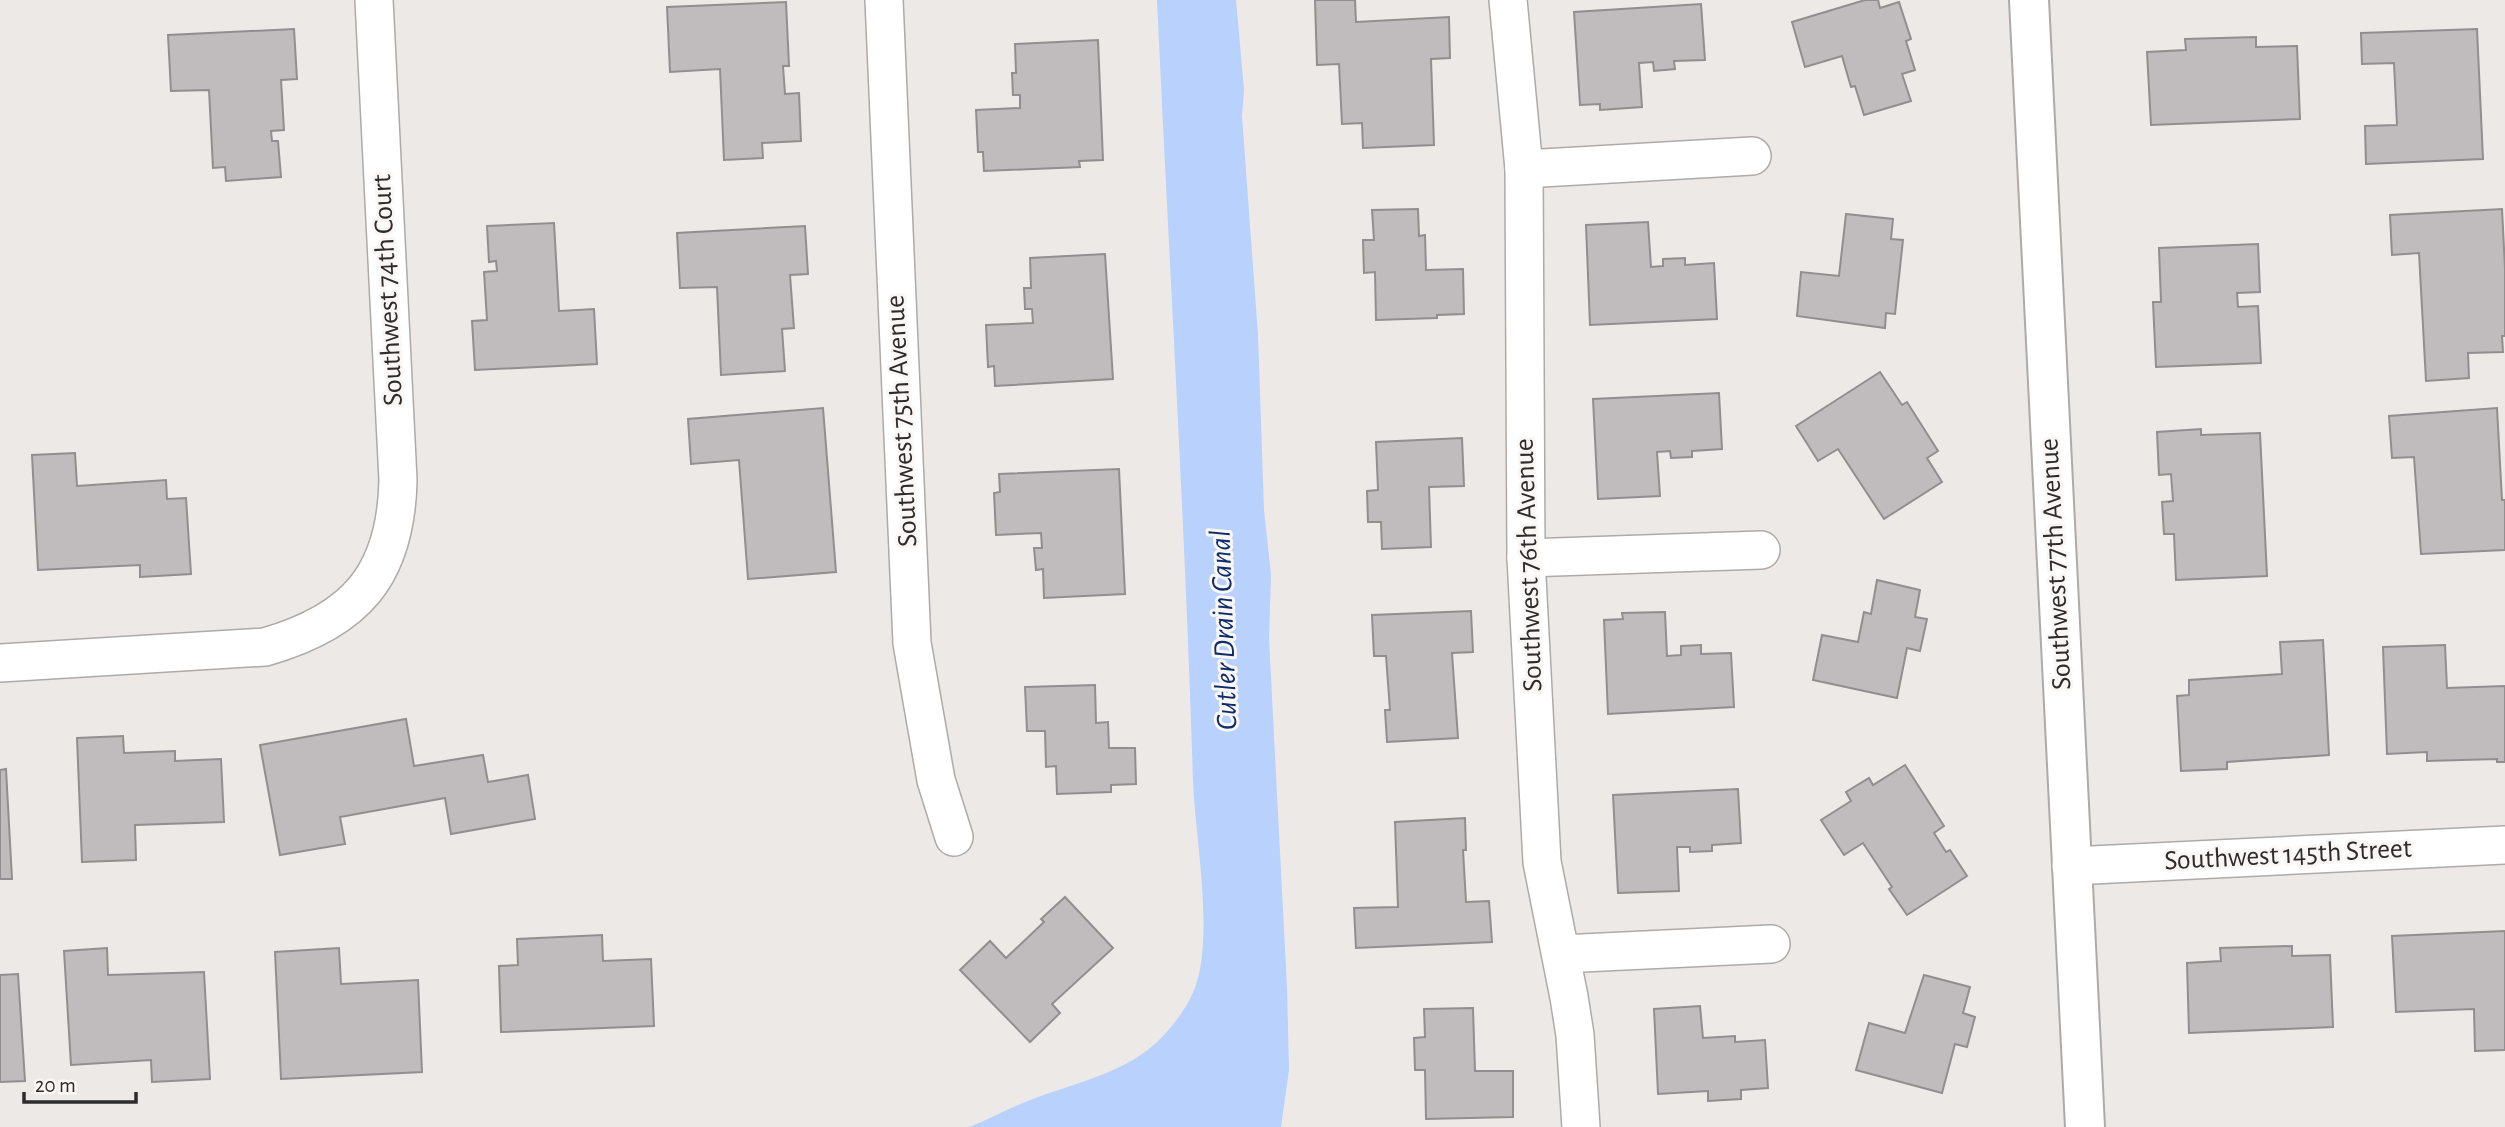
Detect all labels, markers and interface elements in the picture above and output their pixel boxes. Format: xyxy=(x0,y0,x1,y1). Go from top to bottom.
street label: Southwest 74th Court xyxy=(368,173,408,407)
street label: Southwest 75th Avenue xyxy=(881,294,923,548)
street label: Southwest 77th Avenue xyxy=(2035,437,2077,691)
street label: Southwest 76th Avenue xyxy=(1511,438,1547,692)
water label: Cutler Drain Canal xyxy=(1206,529,1242,731)
street label: Southwest 145th Street xyxy=(2164,835,2413,875)
scale bar xyxy=(24,1060,136,1104)
text: 20 m xyxy=(35,1075,76,1096)

